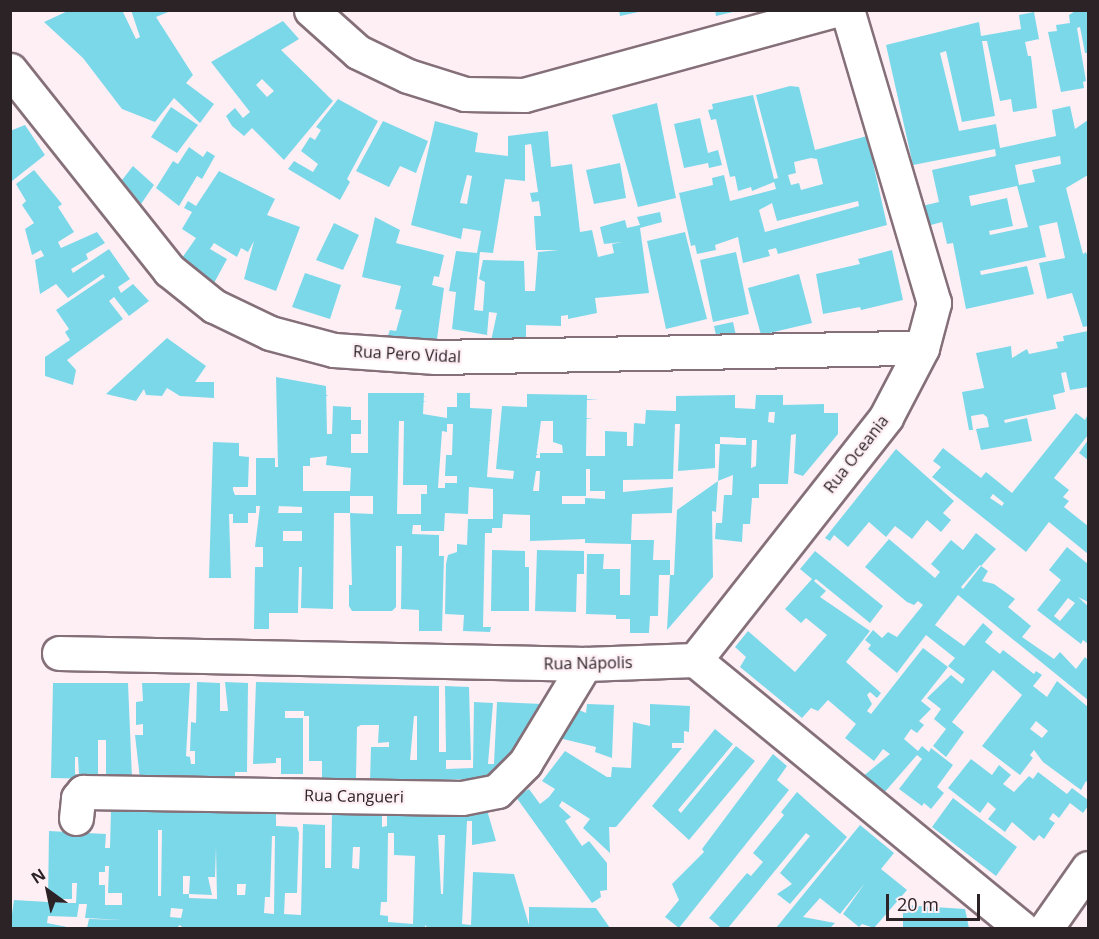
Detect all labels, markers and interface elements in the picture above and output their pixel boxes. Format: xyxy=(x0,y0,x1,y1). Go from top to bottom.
street label: Rua Pero Vidal xyxy=(353,342,461,366)
street label: Rua Oceania xyxy=(820,411,892,497)
street label: Rua Nápolis xyxy=(543,653,633,673)
street label: Rua Cangueri xyxy=(304,786,404,806)
north arrow xyxy=(18,861,78,921)
text: N xyxy=(27,863,50,889)
scale bar xyxy=(889,882,984,920)
text: 20 m xyxy=(897,892,939,916)

